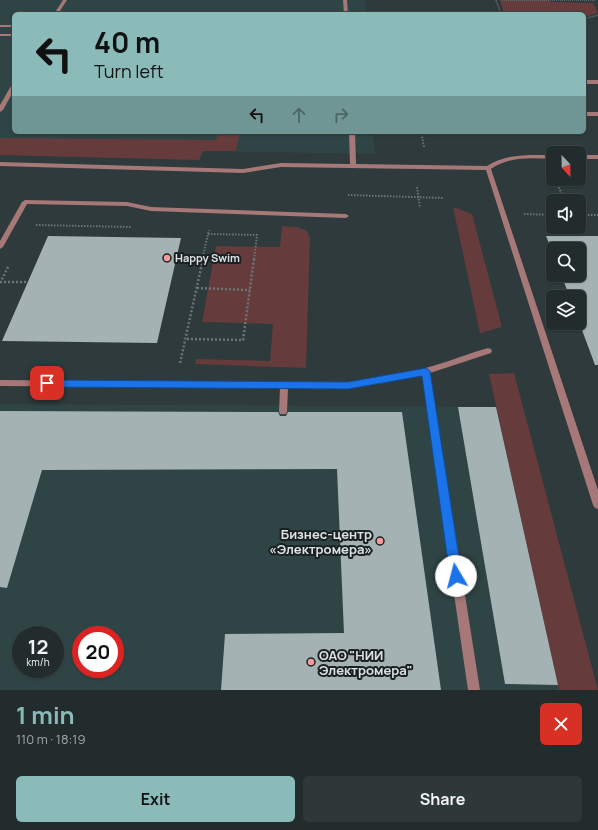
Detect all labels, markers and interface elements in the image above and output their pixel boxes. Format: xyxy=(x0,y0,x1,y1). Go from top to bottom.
text: 40 m xyxy=(94,23,160,61)
icon: left xyxy=(28,28,80,80)
text: Turn left xyxy=(94,59,164,83)
icon: left xyxy=(246,104,268,126)
icon: ahead xyxy=(288,104,310,126)
icon: right xyxy=(330,104,352,126)
north arrow xyxy=(546,146,586,186)
map controls xyxy=(546,146,586,330)
button: sound xyxy=(546,194,586,234)
button: search xyxy=(546,242,586,282)
place label: Happy Swim xyxy=(175,250,240,265)
marker: Happy Swim xyxy=(162,253,172,263)
button: layers xyxy=(546,290,586,330)
pin xyxy=(30,366,64,400)
icon: arrive xyxy=(36,372,58,394)
place label: Бизнес-центр «Электромера» xyxy=(269,525,372,558)
marker: Бизнес-центр «Электромера» xyxy=(375,536,385,546)
position arrow xyxy=(435,555,477,597)
speed limit sign: 20 xyxy=(72,626,124,678)
text: 12 xyxy=(28,633,48,660)
place label: ОАО "НИИ Электромера" xyxy=(319,646,413,679)
text: km/h xyxy=(26,655,50,669)
marker: ОАО "НИИ Электромера" xyxy=(306,657,316,667)
text: 1 min xyxy=(16,698,75,731)
button: close xyxy=(540,703,582,745)
text: 110 m · 18:19 xyxy=(16,730,85,748)
button: Exit xyxy=(16,776,295,822)
button: Share xyxy=(303,776,582,822)

